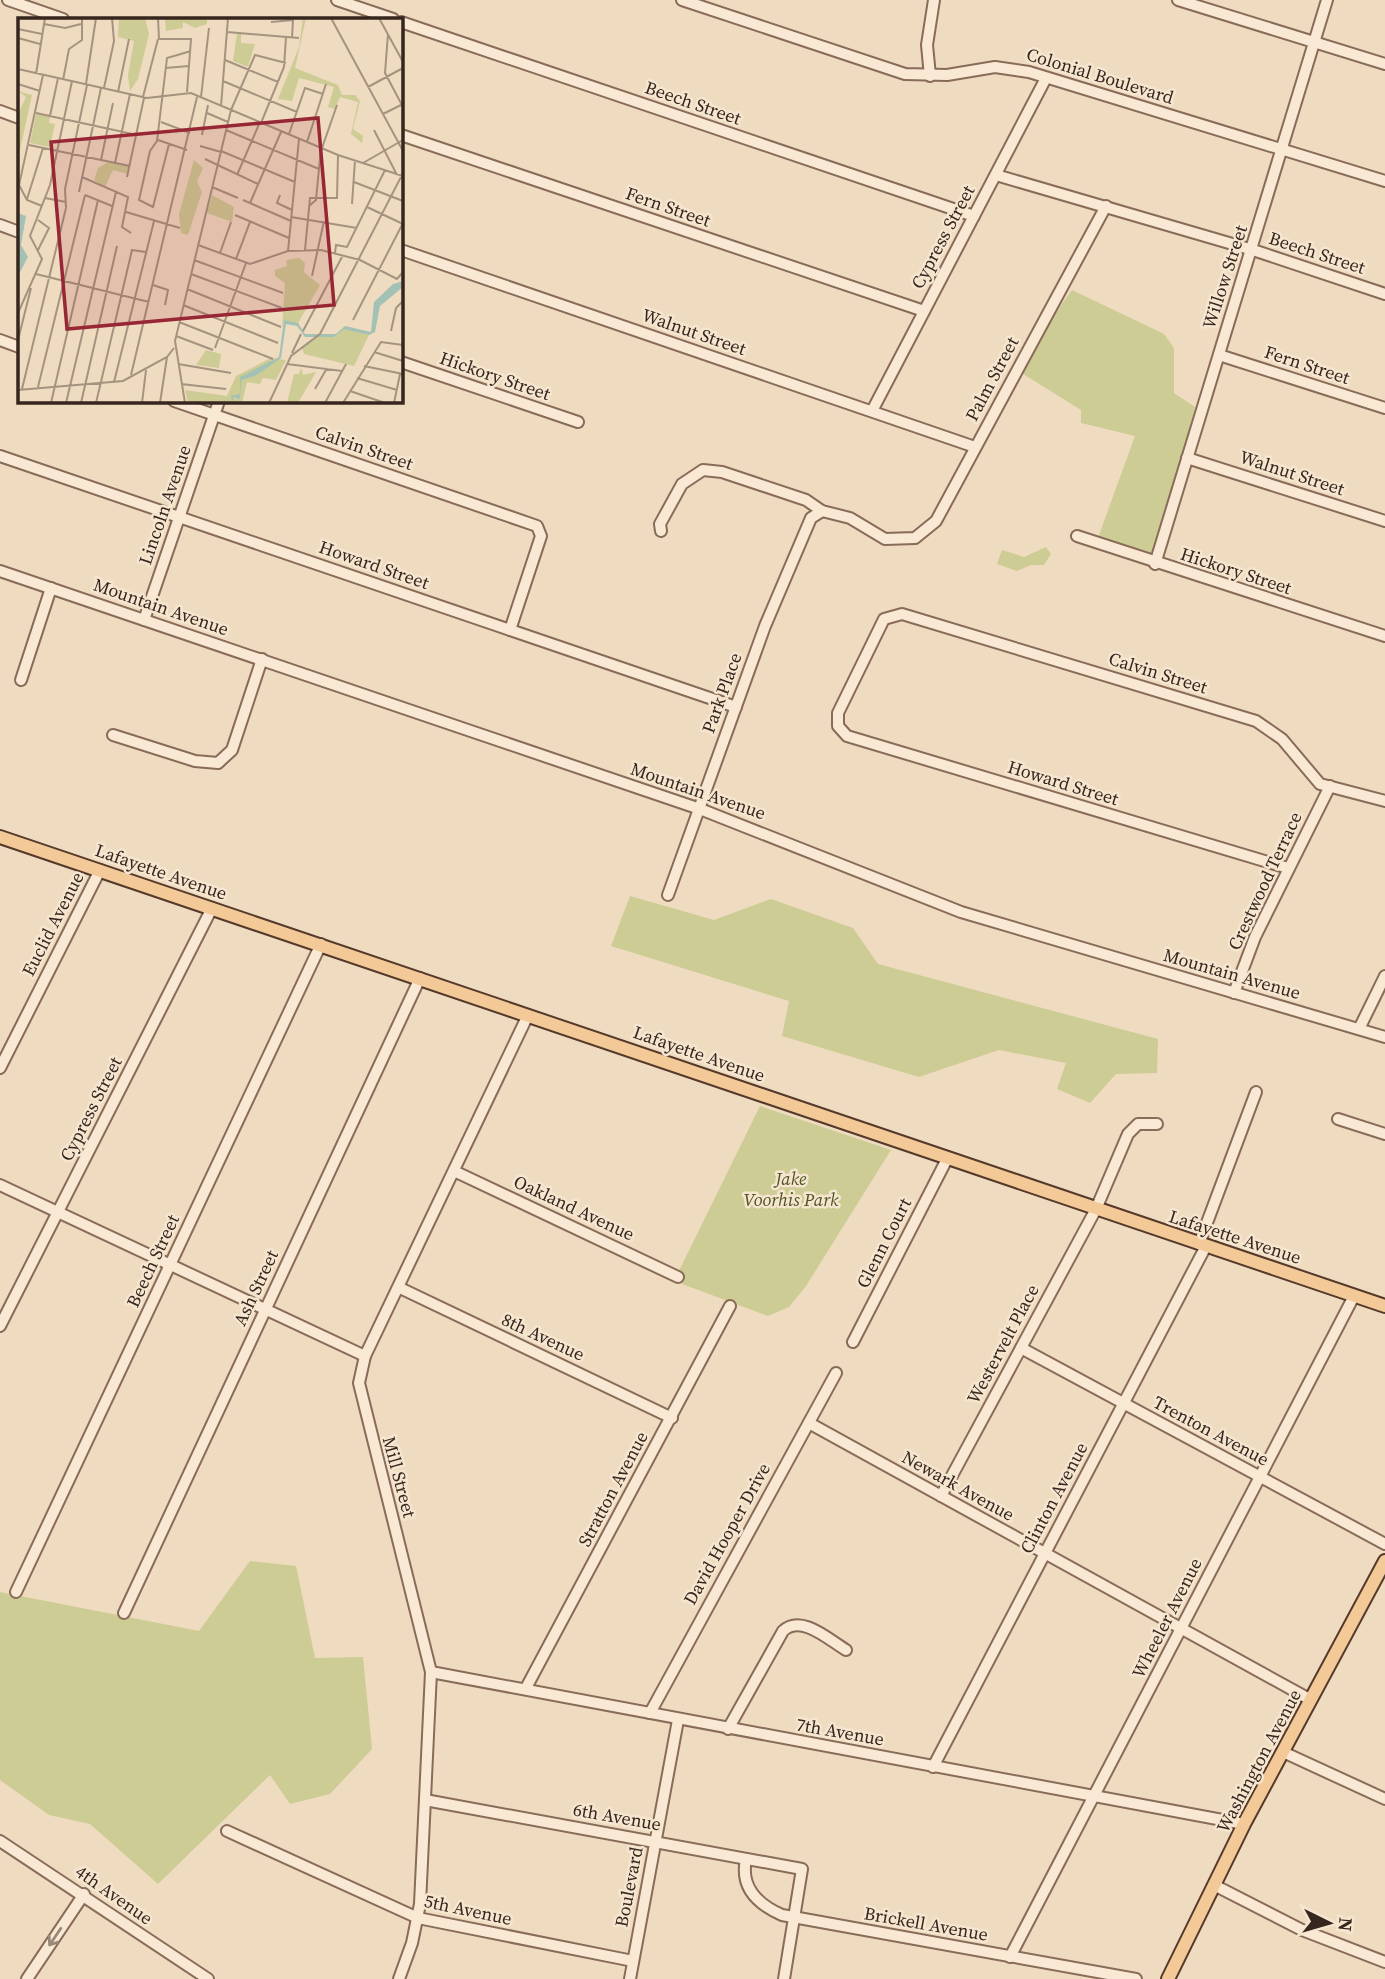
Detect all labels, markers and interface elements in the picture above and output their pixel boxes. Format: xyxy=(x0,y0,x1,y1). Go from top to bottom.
inset map xyxy=(18,18,402,402)
street label: Colonial Boulevard xyxy=(1023,41,1177,110)
street label: Beech Street xyxy=(642,74,745,131)
street label: Fern Street xyxy=(622,180,714,233)
street label: Cypress Street xyxy=(905,180,980,293)
street label: Willow Street xyxy=(1196,222,1253,332)
street label: Beech Street xyxy=(1266,225,1369,280)
street label: Walnut Street xyxy=(639,302,750,361)
street label: Palm Street xyxy=(959,332,1024,425)
street label: Fern Street xyxy=(1261,339,1353,390)
street label: Hickory Street xyxy=(437,345,554,406)
street label: Calvin Street xyxy=(312,419,416,476)
street label: Lincoln Avenue xyxy=(132,442,197,568)
street label: Walnut Street xyxy=(1237,444,1348,501)
street label: Howard Street xyxy=(316,534,433,595)
street label: Hickory Street xyxy=(1177,541,1295,600)
street label: Mountain Avenue xyxy=(90,572,232,641)
street label: Calvin Street xyxy=(1106,646,1211,699)
street label: Park Place xyxy=(695,649,748,737)
street label: Howard Street xyxy=(1005,754,1122,811)
street label: Mountain Avenue xyxy=(627,756,769,825)
street label: Crestwood Terrace xyxy=(1222,808,1308,954)
street label: Lafayette Avenue xyxy=(92,837,230,906)
street label: Euclid Avenue xyxy=(16,867,90,980)
street label: Mountain Avenue xyxy=(1161,942,1304,1005)
street label: Lafayette Avenue xyxy=(630,1019,768,1088)
street label: Cypress Street xyxy=(54,1052,128,1165)
park label: Jake Voorhis Park xyxy=(743,1166,839,1212)
street label: Oakland Avenue xyxy=(510,1169,639,1246)
street label: Glenn Court xyxy=(850,1193,917,1292)
street label: Lafayette Avenue xyxy=(1166,1203,1304,1270)
street label: Beech Street xyxy=(120,1210,185,1311)
street label: Ash Street xyxy=(227,1246,284,1330)
street label: Westervelt Place xyxy=(961,1280,1045,1408)
street label: 8th Avenue xyxy=(498,1306,589,1367)
street label: Trenton Avenue xyxy=(1149,1390,1273,1472)
street label: Stratton Avenue xyxy=(572,1427,654,1551)
street label: Mill Street xyxy=(377,1434,422,1520)
street label: Clinton Avenue xyxy=(1014,1438,1093,1558)
street label: Newark Avenue xyxy=(897,1444,1019,1527)
street label: David Hooper Drive xyxy=(677,1458,776,1609)
street label: Wheeler Avenue xyxy=(1126,1553,1208,1682)
street label: Washington Avenue xyxy=(1210,1685,1307,1837)
street label: 7th Avenue xyxy=(794,1711,886,1752)
street label: 6th Avenue xyxy=(571,1796,663,1837)
street label: Boulevard xyxy=(608,1845,649,1929)
street label: 4th Avenue xyxy=(71,1859,158,1930)
street label: 5th Avenue xyxy=(422,1888,514,1931)
north arrow xyxy=(1294,1888,1364,1958)
street label: Brickell Avenue xyxy=(862,1900,990,1947)
text: N xyxy=(1332,1916,1359,1933)
one-way arrow xyxy=(48,1926,62,1946)

